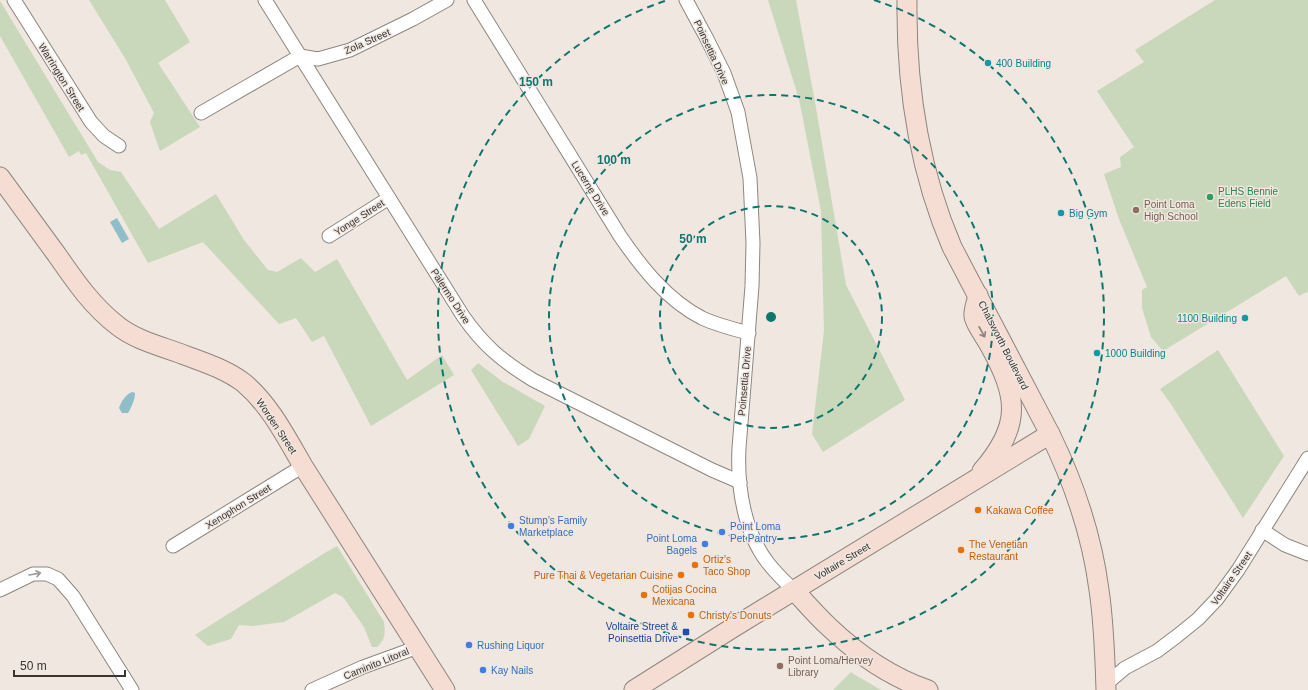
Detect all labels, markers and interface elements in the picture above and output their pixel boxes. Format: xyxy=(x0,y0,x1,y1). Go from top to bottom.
street label: Poinsettia Drive xyxy=(692,18,732,87)
street label: Zola Street xyxy=(343,26,392,56)
street label: Warrington Street xyxy=(36,41,87,113)
marker: 400 Building xyxy=(983,58,993,68)
place label: 400 Building xyxy=(996,58,1051,69)
text: 150 m xyxy=(519,75,553,89)
text: 100 m xyxy=(597,153,631,167)
street label: Lucerne Drive xyxy=(569,159,612,218)
place label: PLHS Bennie Edens Field xyxy=(1218,186,1278,209)
marker: PLHS Bennie Edens Field xyxy=(1205,192,1215,202)
street label: Yonge Street xyxy=(332,197,387,238)
place label: Point Loma High School xyxy=(1144,199,1198,222)
marker: Point Loma High School xyxy=(1131,205,1141,215)
marker: Big Gym xyxy=(1056,208,1066,218)
place label: Big Gym xyxy=(1069,208,1107,219)
text: 50 m xyxy=(679,232,707,246)
street label: Palermo Drive xyxy=(429,267,473,326)
street label: Chatsworth Boulevard xyxy=(976,299,1031,392)
centre of rings xyxy=(764,310,778,324)
place label: 1100 Building xyxy=(1177,313,1237,324)
marker: 1100 Building xyxy=(1240,313,1250,323)
one-way arrow xyxy=(979,326,987,338)
street label: Poinsettia Drive xyxy=(736,345,753,416)
marker: 1000 Building xyxy=(1092,348,1102,358)
place label: 1000 Building xyxy=(1105,348,1166,359)
street label: Worden Street xyxy=(254,397,299,456)
street label: Xenophon Street xyxy=(204,482,273,531)
marker: Kakawa Coffee xyxy=(973,505,983,515)
place label: Kakawa Coffee xyxy=(986,505,1054,516)
place label: Stump's Family Marketplace xyxy=(519,515,587,538)
marker: Stump's Family Marketplace xyxy=(506,521,516,531)
place label: Point Loma Pet Pantry xyxy=(730,521,781,544)
marker: Point Loma Pet Pantry xyxy=(717,527,727,537)
place label: Point Loma Bagels xyxy=(646,533,697,556)
marker: Point Loma Bagels xyxy=(700,539,710,549)
place label: The Venetian Restaurant xyxy=(969,539,1028,562)
street label: Voltaire Street xyxy=(813,540,872,582)
marker: The Venetian Restaurant xyxy=(956,545,966,555)
street label: Voltaire Street xyxy=(1209,549,1254,607)
place label: Ortiz's Taco Shop xyxy=(703,554,751,577)
marker: Ortiz's Taco Shop xyxy=(690,560,700,570)
one-way arrow xyxy=(28,570,41,578)
place label: Pure Thai & Vegetarian Cuisine xyxy=(534,570,673,581)
marker: Pure Thai & Vegetarian Cuisine xyxy=(676,570,686,580)
place label: Cotijas Cocina Mexicana xyxy=(652,584,717,607)
marker: Cotijas Cocina Mexicana xyxy=(639,590,649,600)
marker: Christy's Donuts xyxy=(686,610,696,620)
place label: Christy's Donuts xyxy=(699,610,772,621)
place label: Voltaire Street & Poinsettia Drive xyxy=(606,621,678,644)
marker: Voltaire Street & Poinsettia Drive xyxy=(681,627,691,637)
marker: Rushing Liquor xyxy=(464,640,474,650)
place label: Rushing Liquor xyxy=(477,640,545,651)
street label: Caminito Litoral xyxy=(342,645,410,682)
scale bar xyxy=(14,652,125,678)
place label: Point Loma/Hervey Library xyxy=(788,655,873,678)
text: 50 m xyxy=(20,659,47,673)
marker: Point Loma/Hervey Library xyxy=(775,661,785,671)
marker: Kay Nails xyxy=(478,665,488,675)
place label: Kay Nails xyxy=(491,665,533,676)

